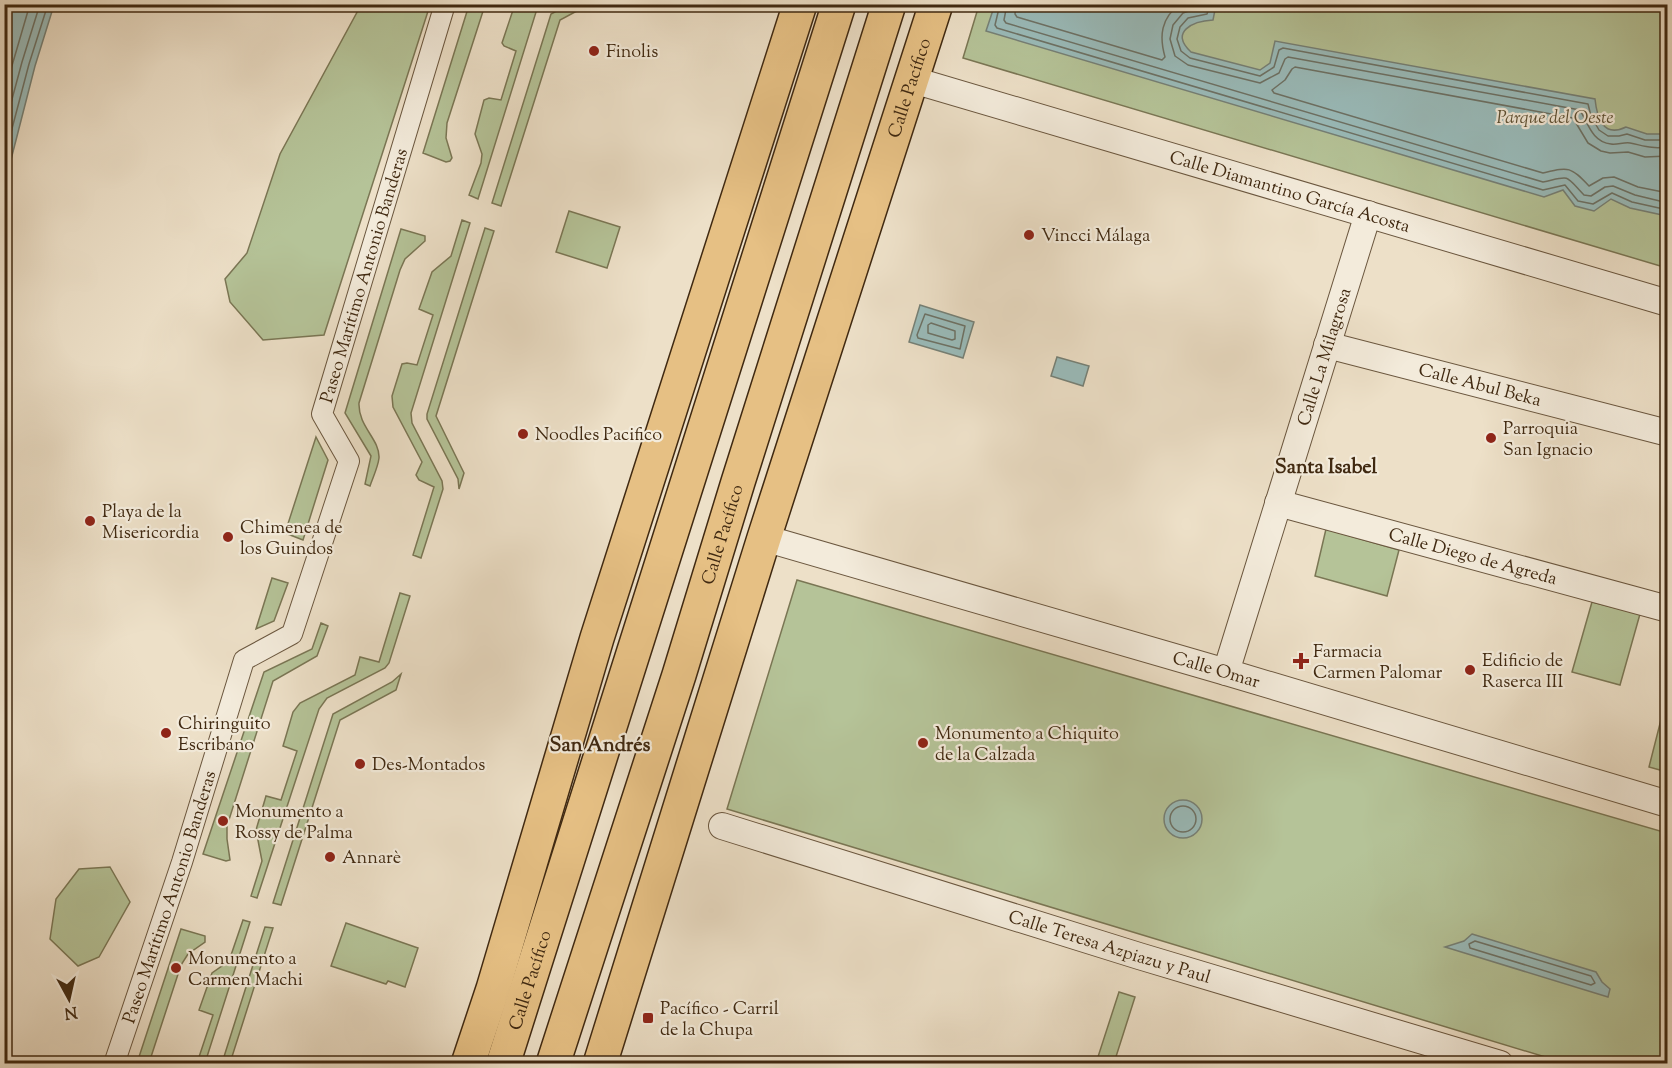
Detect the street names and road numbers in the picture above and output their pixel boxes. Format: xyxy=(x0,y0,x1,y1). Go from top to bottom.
street label: Calle Pacífico xyxy=(883,35,939,142)
street label: Calle Diamantino García Acosta xyxy=(1166,145,1413,241)
street label: Paseo Marítimo Antonio Banderas xyxy=(315,146,416,407)
street label: Calle La Milagrosa xyxy=(1292,285,1359,430)
street label: Calle Abul Beka xyxy=(1415,358,1544,415)
street label: Calle Pacífico xyxy=(696,481,752,588)
street label: Calle Diego de Agreda xyxy=(1385,523,1560,593)
street label: Calle Omar xyxy=(1169,646,1263,696)
street label: Paseo Marítimo Antonio Banderas xyxy=(118,768,224,1027)
street label: Calle Teresa Azpiazu y Paul xyxy=(1005,905,1214,992)
street label: Calle Pacífico xyxy=(503,927,560,1034)

